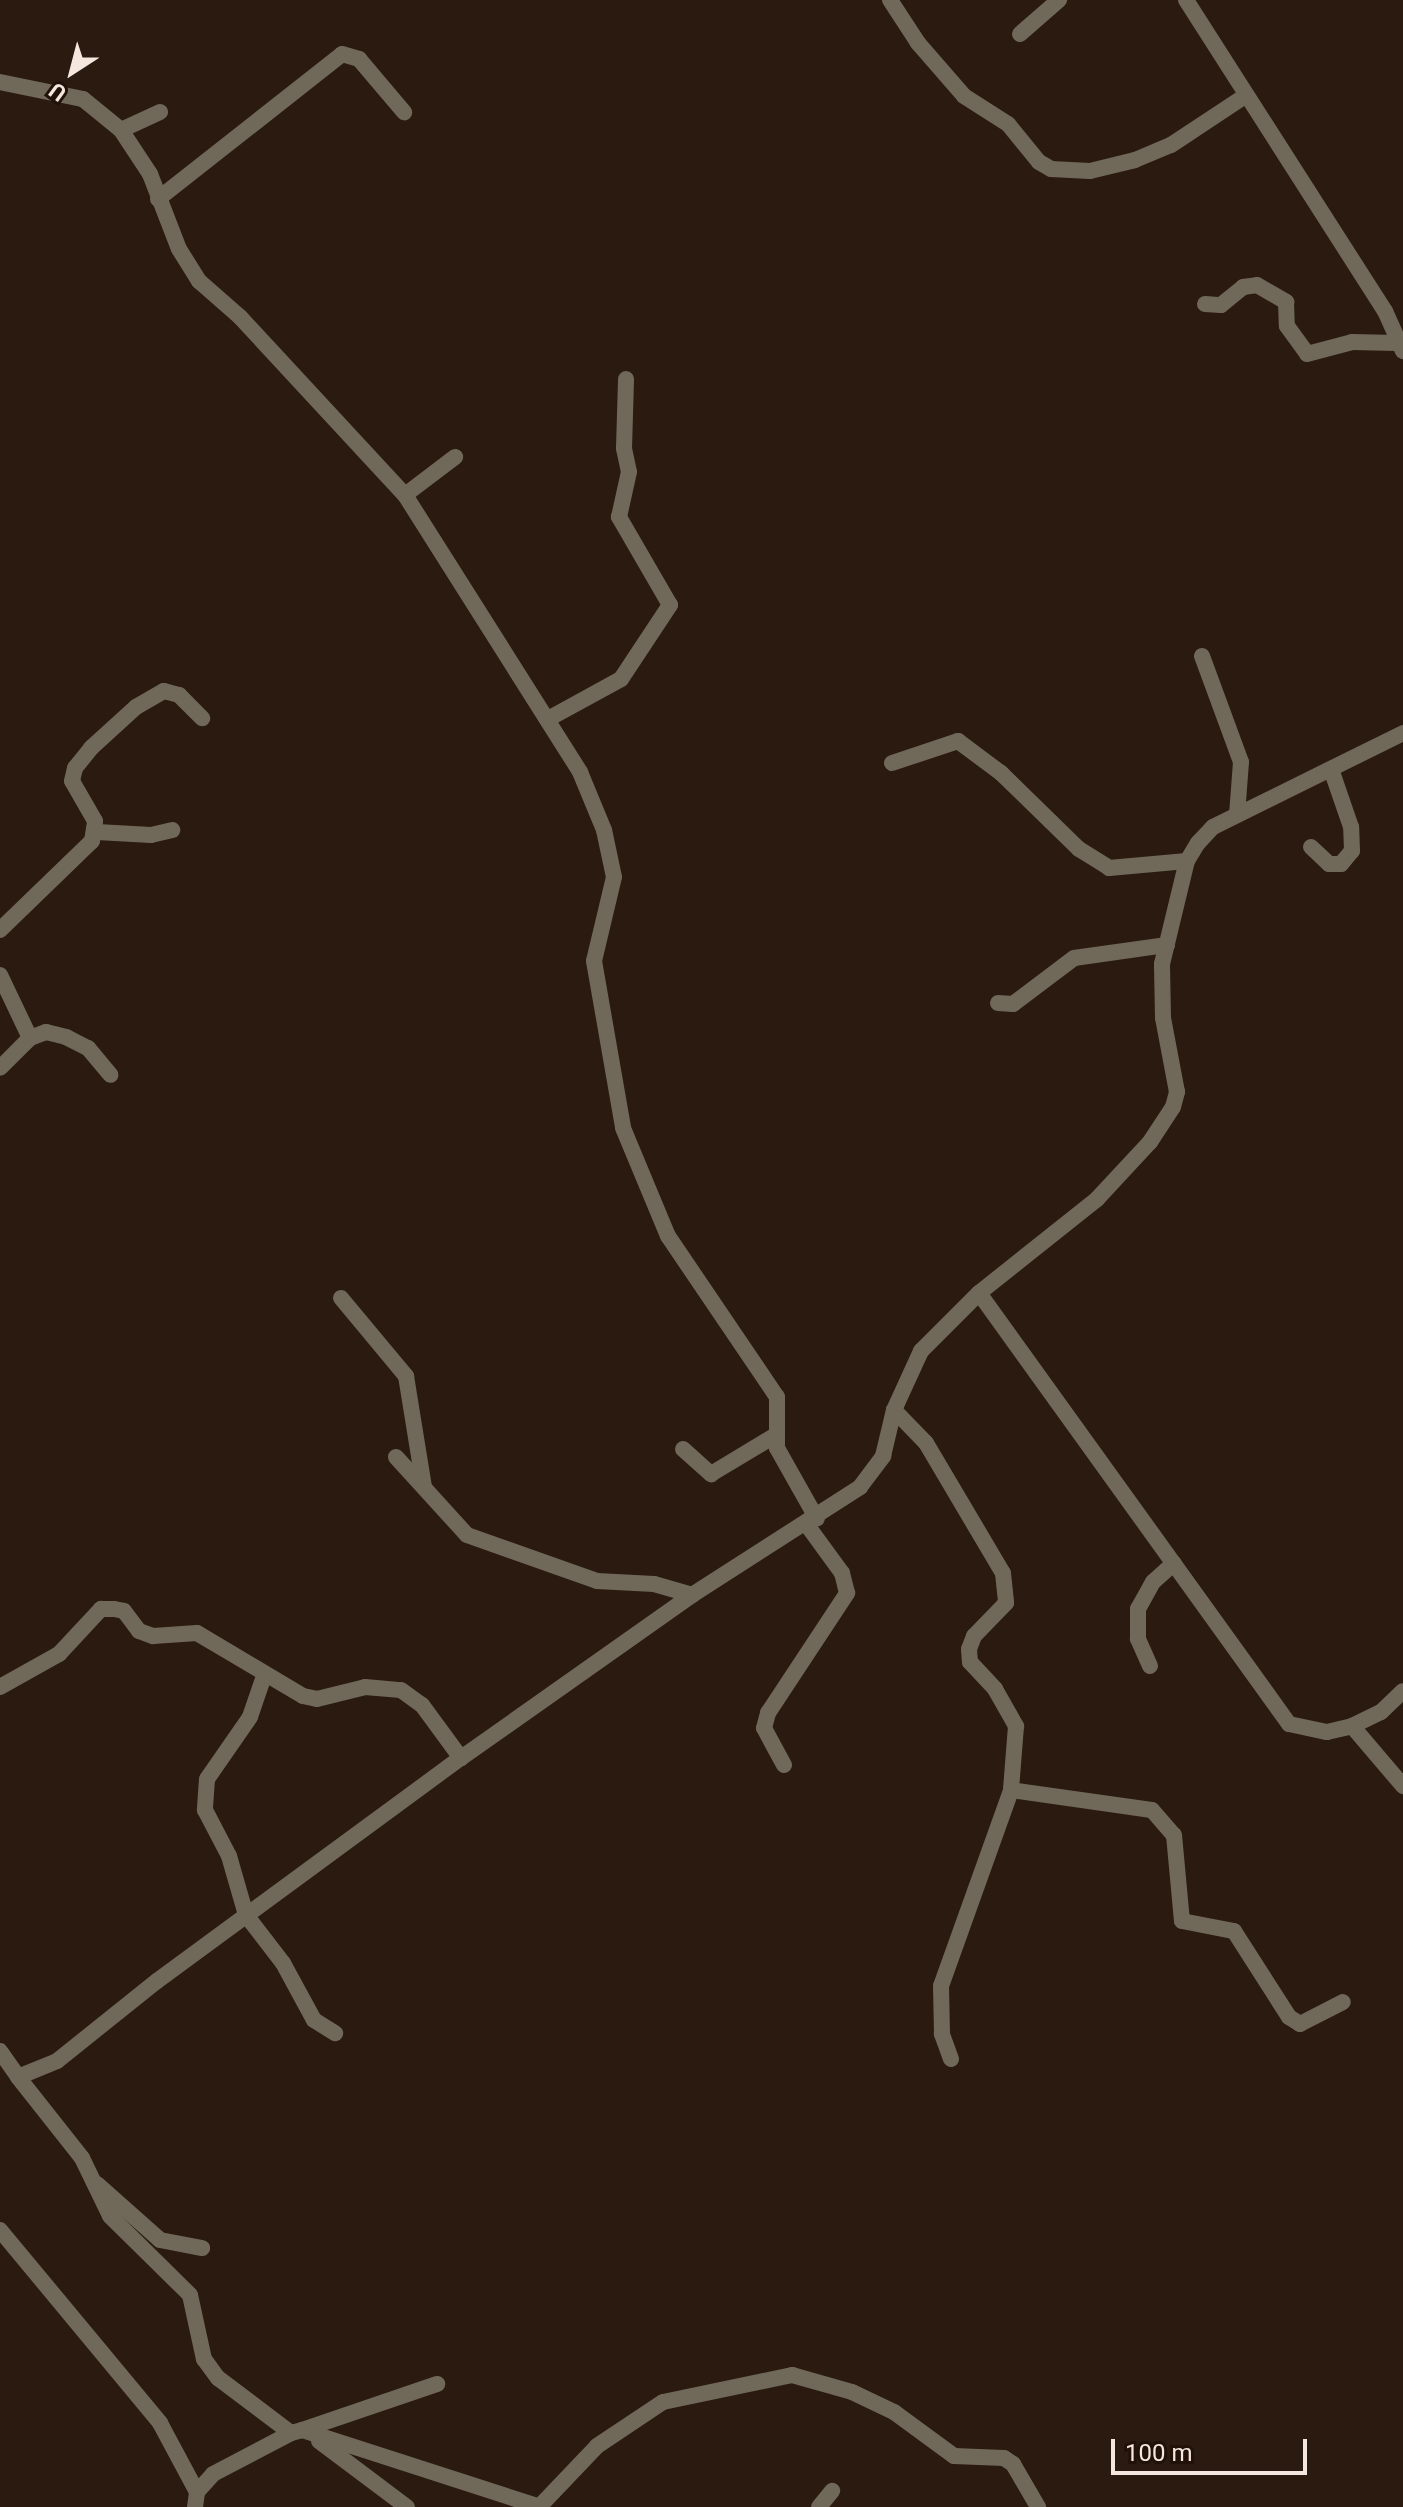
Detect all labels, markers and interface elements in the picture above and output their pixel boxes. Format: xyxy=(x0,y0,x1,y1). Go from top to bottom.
north arrow xyxy=(32,32,112,112)
text: U xyxy=(44,77,71,106)
scale bar xyxy=(1115,2423,1311,2473)
text: 100 m xyxy=(1125,2439,1192,2467)

